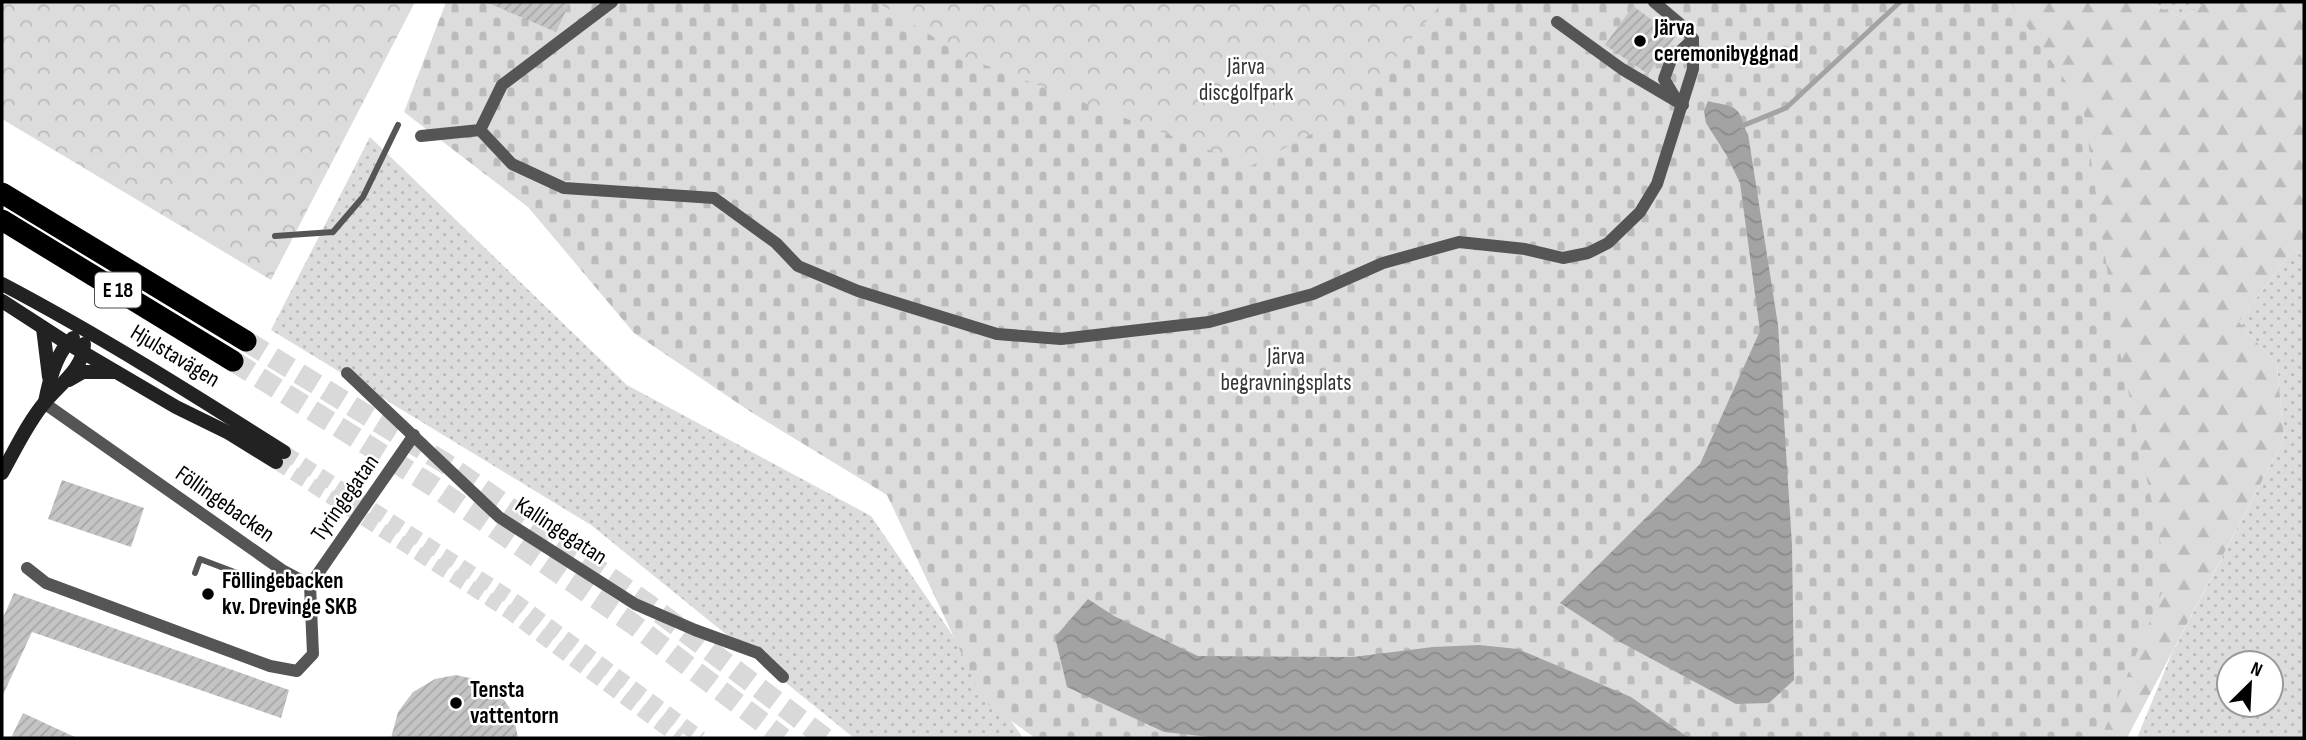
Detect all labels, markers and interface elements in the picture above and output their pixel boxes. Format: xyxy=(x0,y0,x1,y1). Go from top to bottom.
place label: Järva ceremonibyggnad xyxy=(1653,14,1798,68)
marker: Järva ceremonibyggnad xyxy=(1632,33,1648,49)
park label: Järva discgolfpark xyxy=(1199,53,1294,107)
road number: E 18 xyxy=(95,272,141,308)
street label: Hjulstavägen xyxy=(125,318,225,394)
park label: Järva begravningsplats xyxy=(1221,343,1351,397)
street label: Tyringegatan xyxy=(305,449,385,547)
street label: Föllingebacken xyxy=(170,460,280,548)
street label: Kallingegatan xyxy=(510,491,612,571)
place label: Föllingebacken kv. Drevinge SKB xyxy=(222,567,357,621)
marker: Föllingebacken kv. Drevinge SKB xyxy=(200,586,216,602)
north arrow xyxy=(2215,649,2285,719)
text: N xyxy=(2247,657,2266,682)
place label: Tensta vattentorn xyxy=(470,676,559,730)
marker: Tensta vattentorn xyxy=(448,695,464,711)

